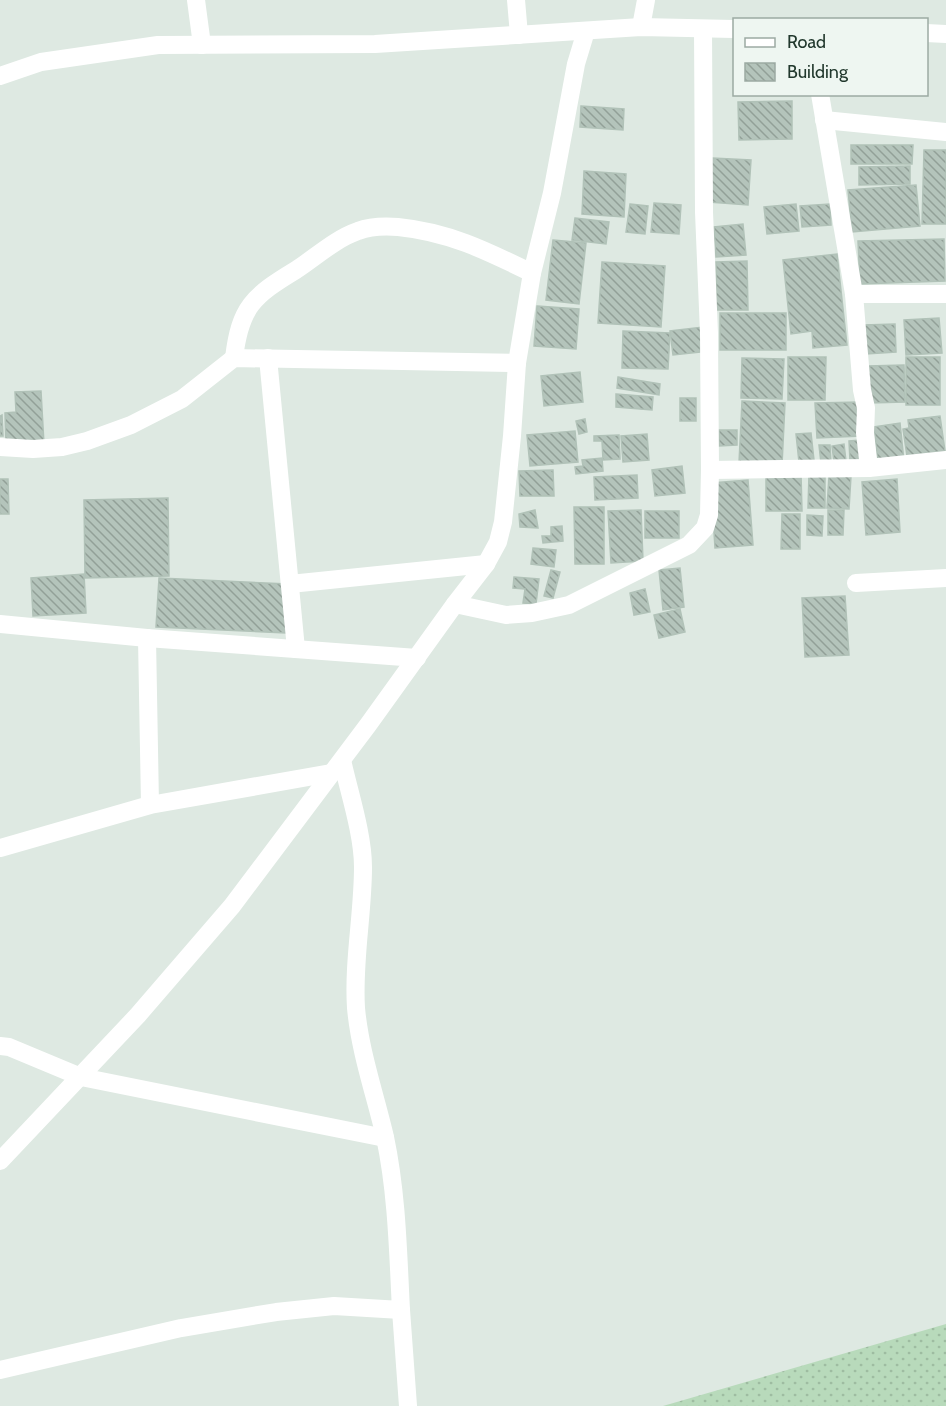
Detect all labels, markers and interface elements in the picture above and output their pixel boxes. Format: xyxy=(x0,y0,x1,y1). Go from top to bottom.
legend xyxy=(733,18,928,96)
text: Road xyxy=(787,31,826,53)
text: Building xyxy=(787,61,849,83)

